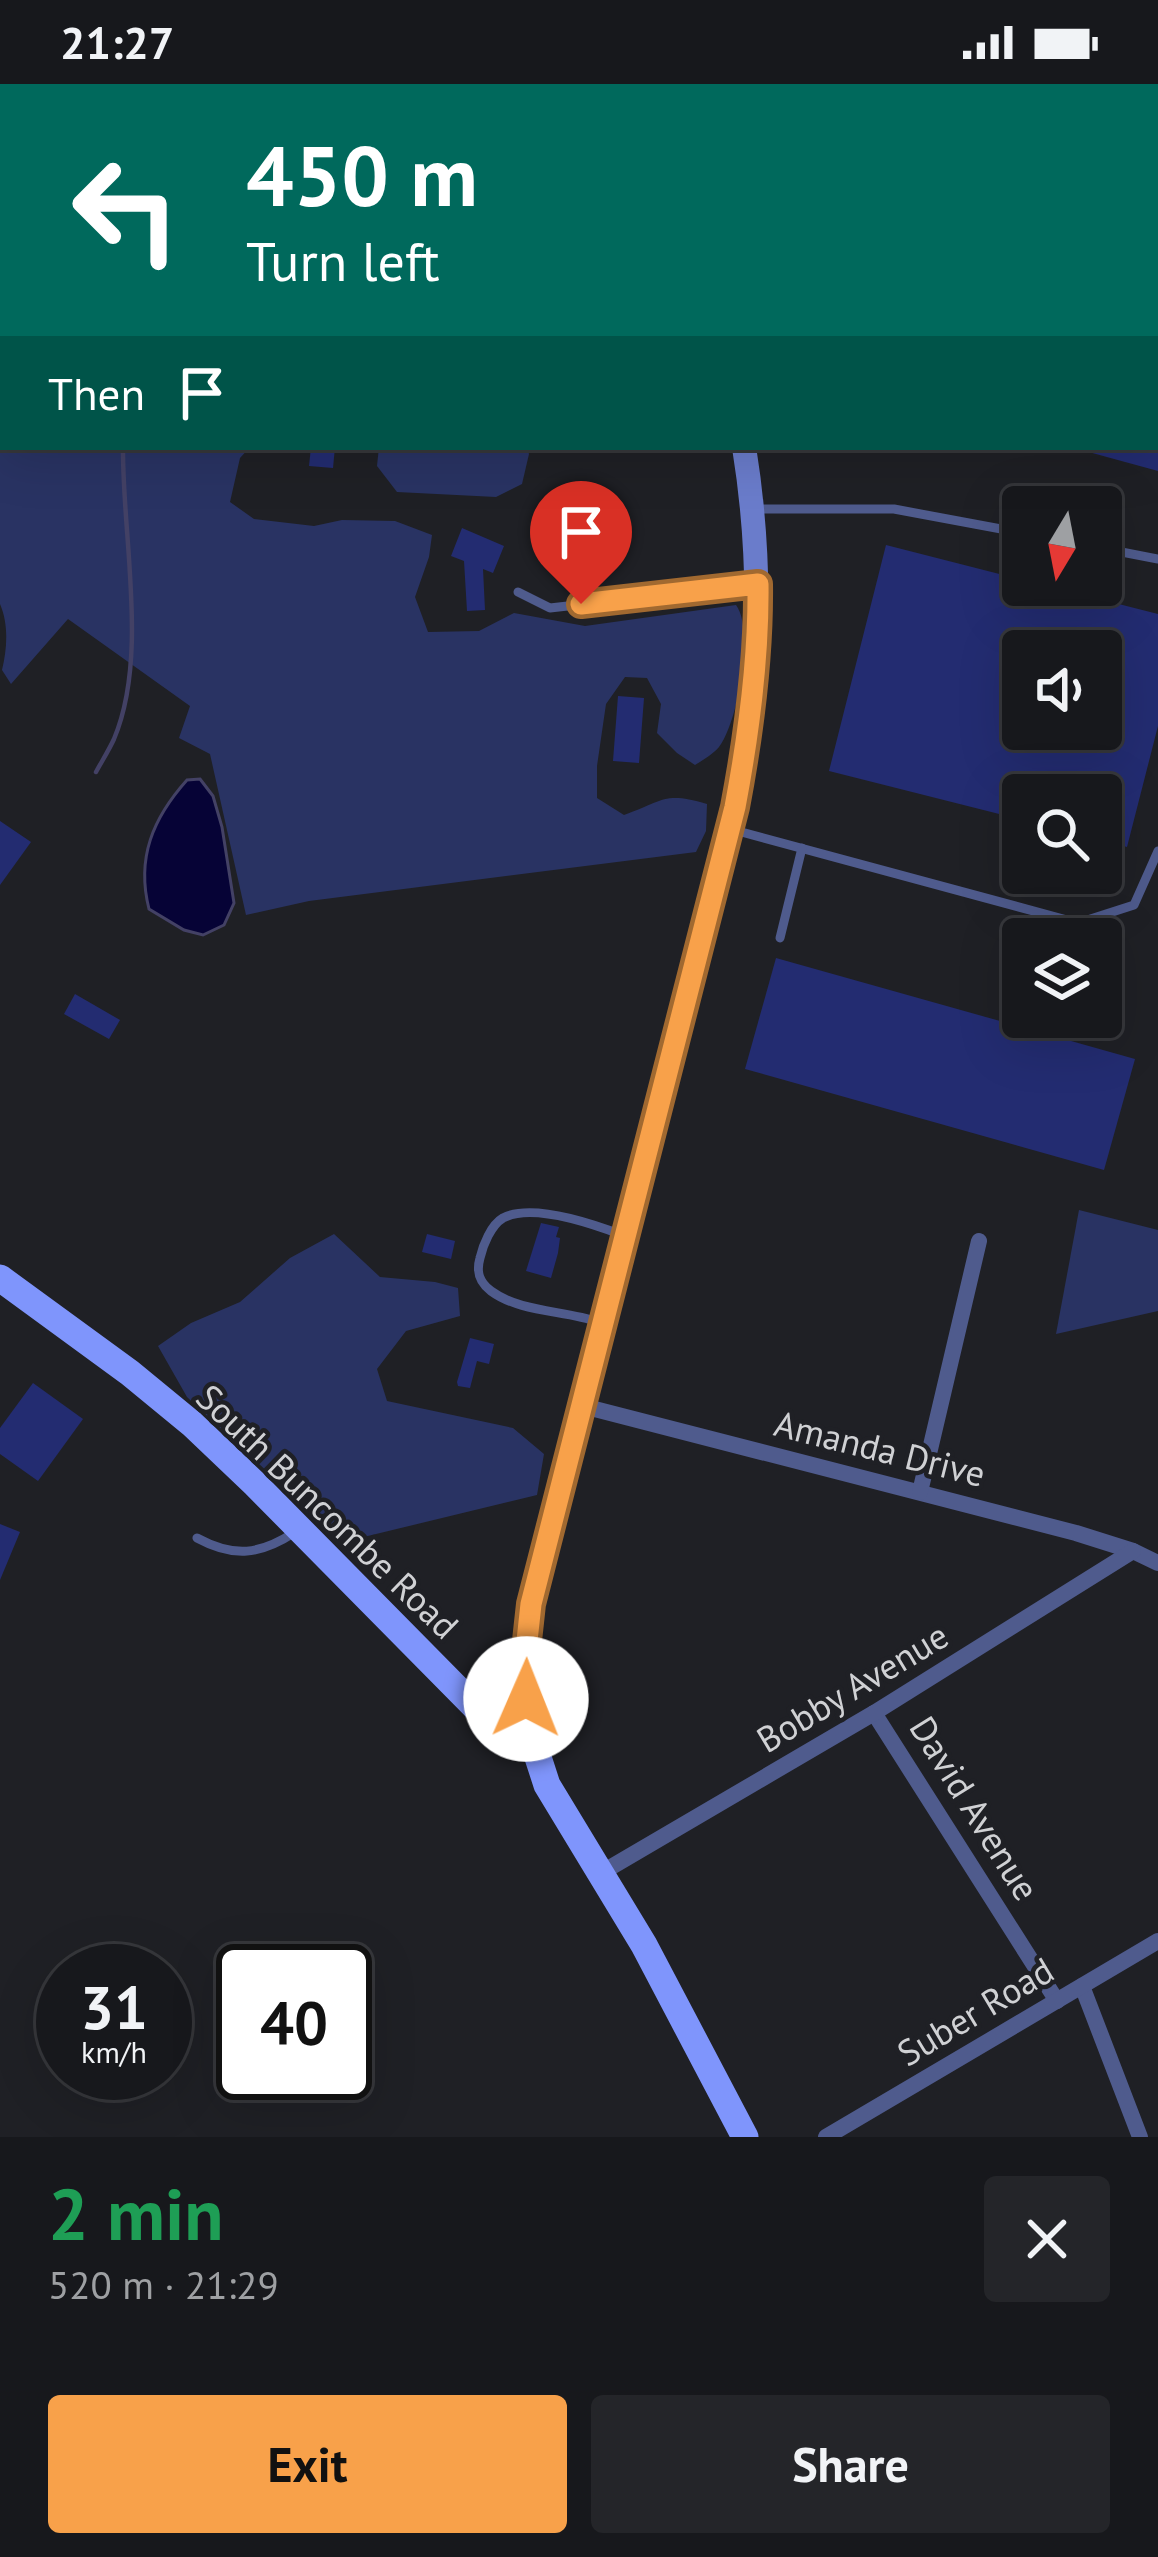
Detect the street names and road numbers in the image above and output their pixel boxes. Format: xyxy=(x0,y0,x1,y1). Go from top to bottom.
street label: South Buncombe Road xyxy=(187,1374,469,1648)
street label: Amanda Drive xyxy=(770,1399,990,1497)
street label: Bobby Avenue xyxy=(748,1611,956,1763)
street label: David Avenue xyxy=(900,1707,1050,1909)
street label: Suber Road xyxy=(888,1946,1062,2076)

